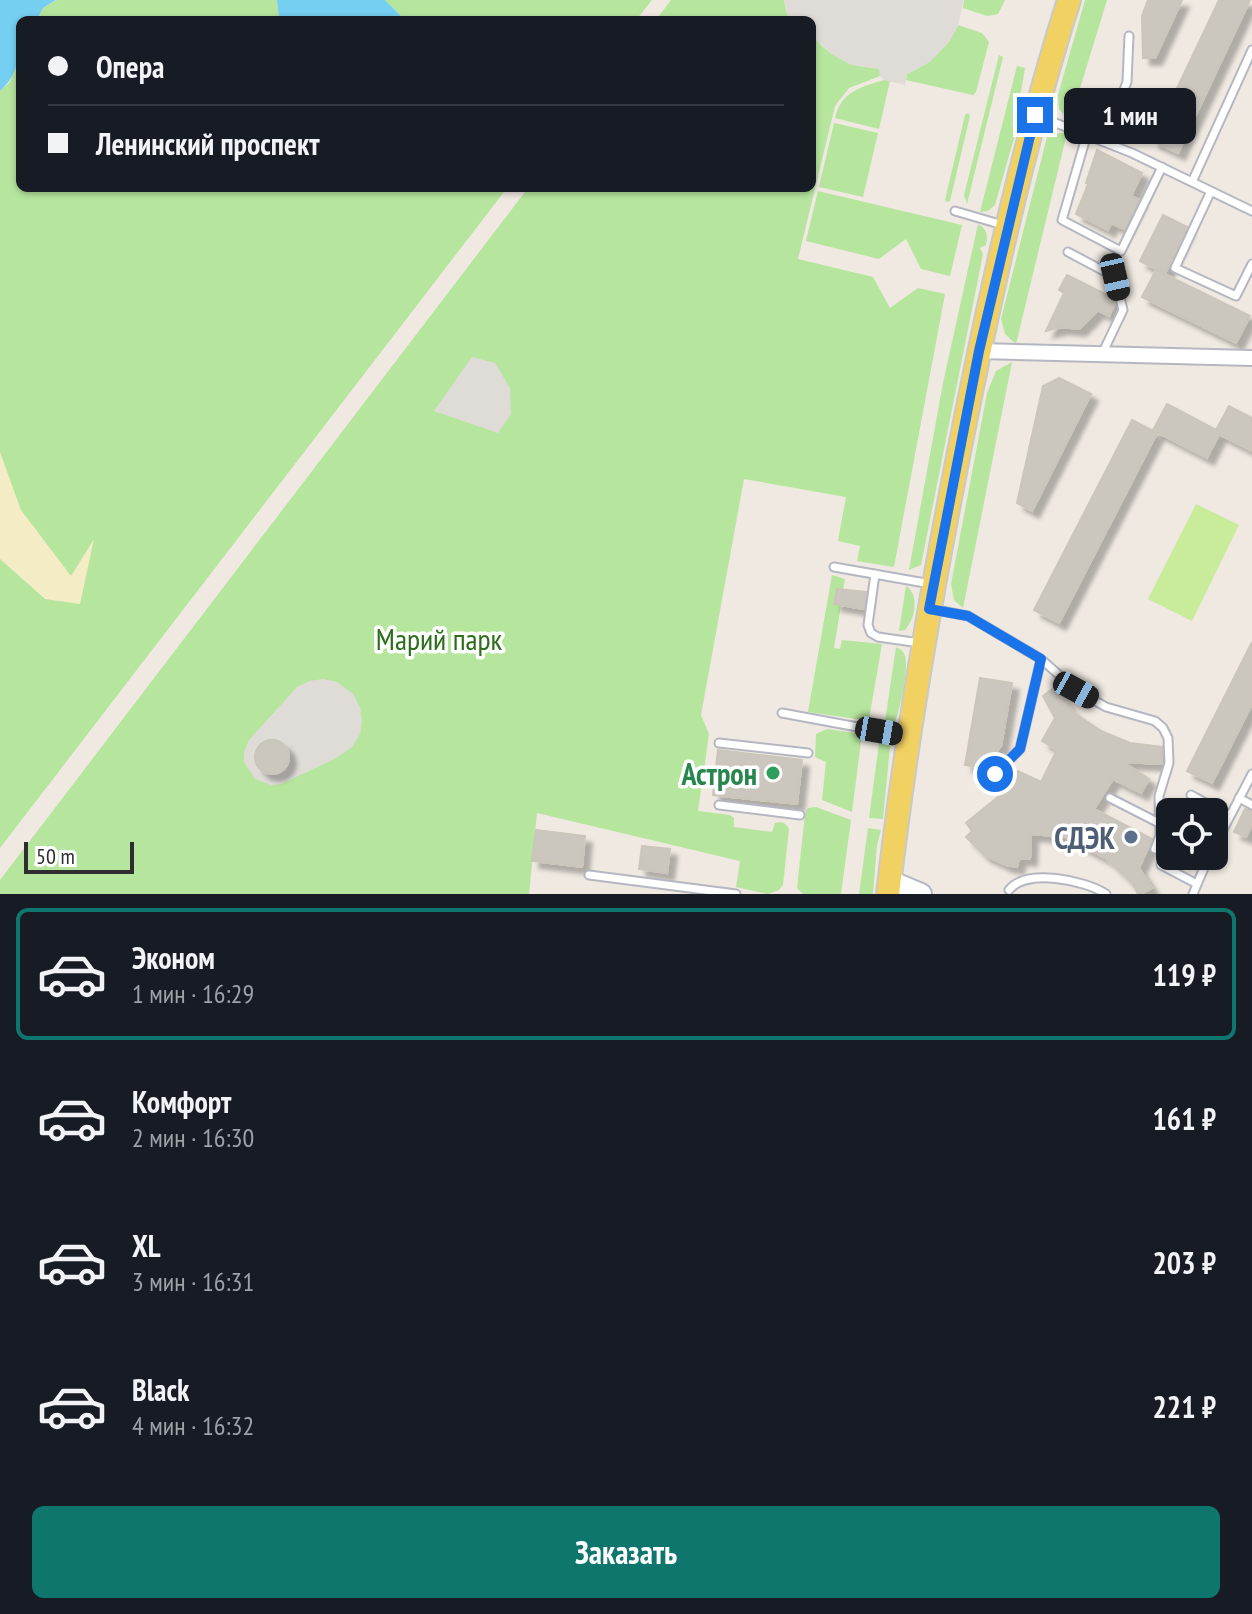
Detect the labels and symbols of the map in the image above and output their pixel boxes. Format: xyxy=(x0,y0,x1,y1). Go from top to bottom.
callout: 1 мин xyxy=(1063,87,1195,143)
route end xyxy=(1017,97,1053,133)
car xyxy=(1098,251,1132,303)
park label: Марий парк xyxy=(376,619,503,658)
car xyxy=(1049,668,1103,712)
car xyxy=(853,715,905,747)
place label: Астрон xyxy=(681,754,757,793)
route start xyxy=(977,756,1013,792)
marker: Астрон xyxy=(764,764,782,782)
place label: СДЭК xyxy=(1054,818,1115,857)
marker: СДЭК xyxy=(1122,828,1140,846)
scale bar xyxy=(24,838,134,874)

